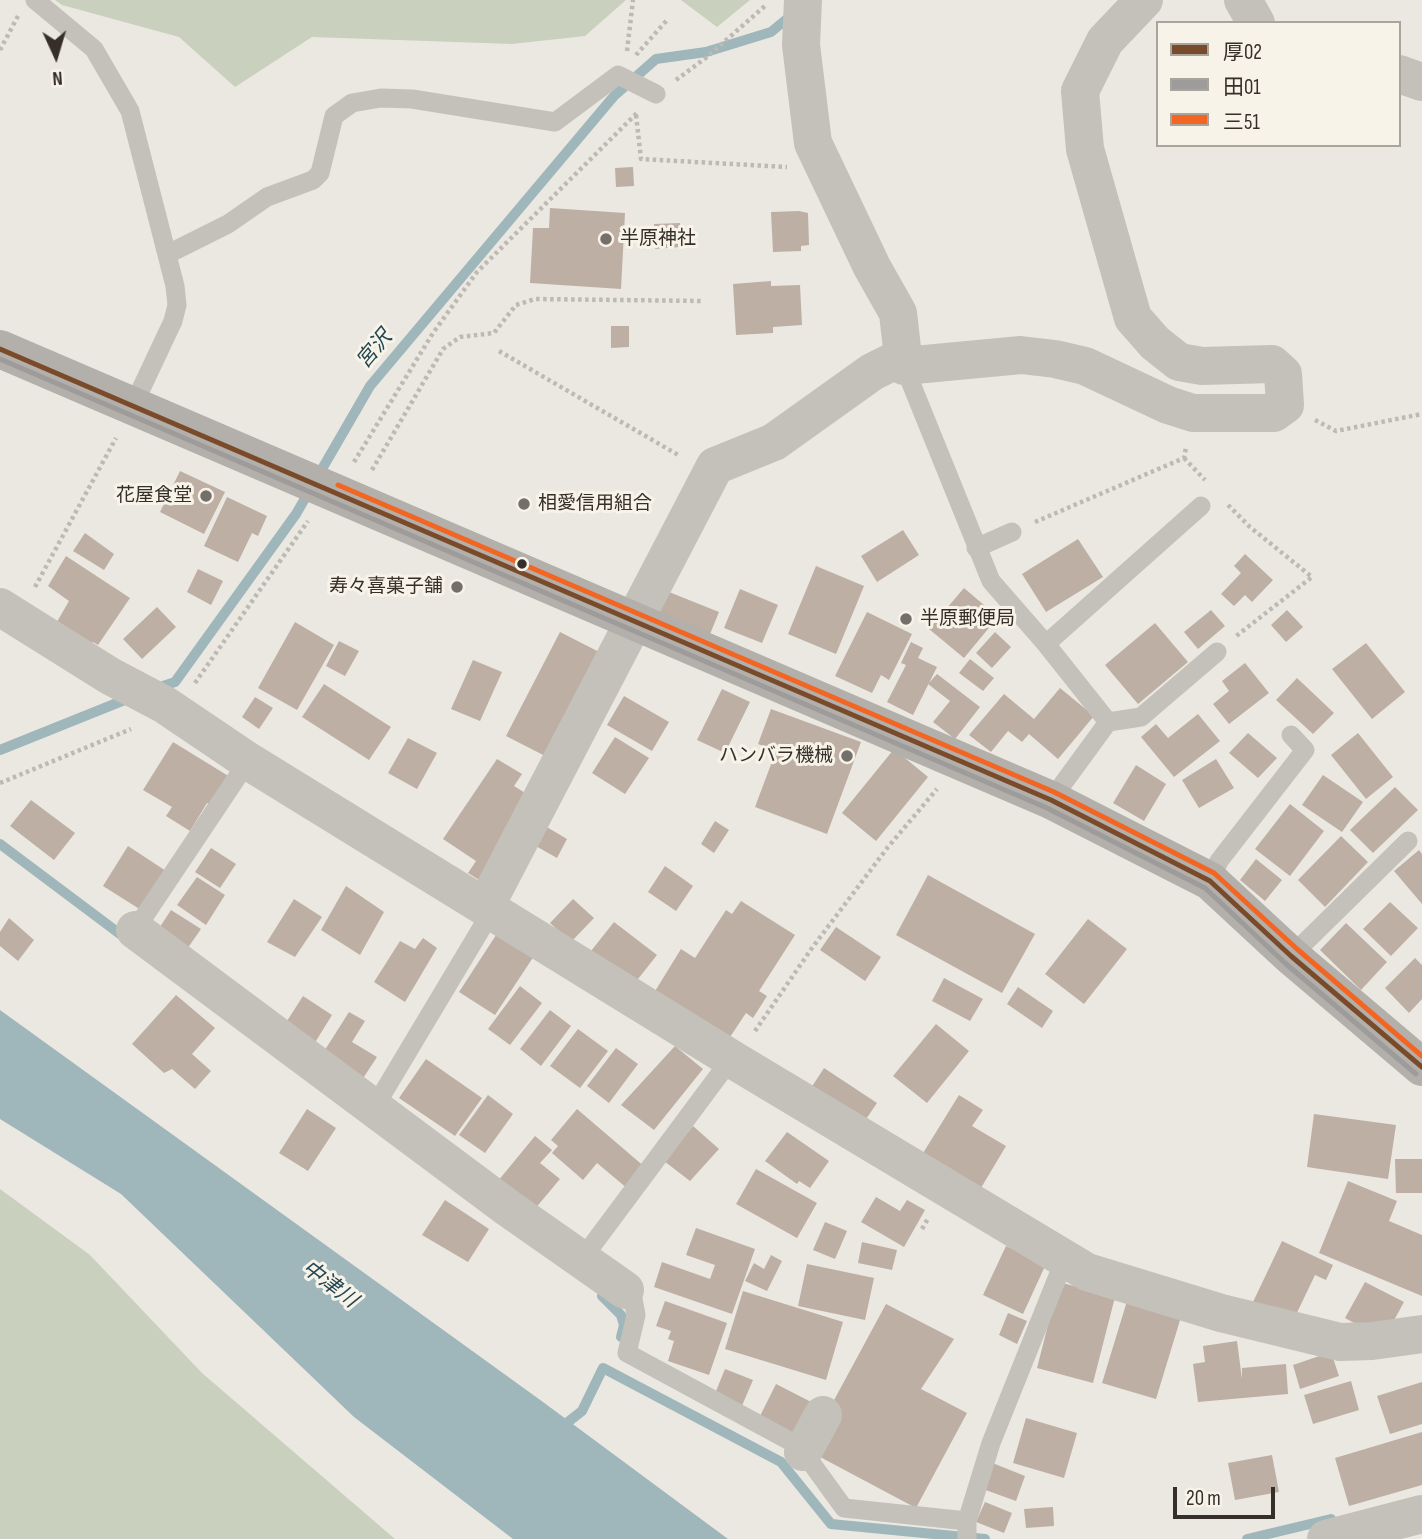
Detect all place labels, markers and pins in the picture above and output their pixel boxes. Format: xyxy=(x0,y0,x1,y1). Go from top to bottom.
place label: 半原神社 xyxy=(620,228,696,250)
marker: 半原神社 xyxy=(598,231,614,247)
place label: 花屋食堂 xyxy=(116,485,192,507)
marker: 花屋食堂 xyxy=(198,488,214,504)
place label: 相愛信用組合 xyxy=(538,493,652,515)
marker: 相愛信用組合 xyxy=(516,496,532,512)
unlabelled marker xyxy=(515,557,529,571)
place label: 寿々喜菓子舗 xyxy=(329,576,443,598)
marker: 寿々喜菓子舗 xyxy=(449,579,465,595)
place label: 半原郵便局 xyxy=(920,608,1015,630)
marker: 半原郵便局 xyxy=(898,611,914,627)
place label: ハンバラ機械 xyxy=(719,745,833,767)
marker: ハンバラ機械 xyxy=(839,748,855,764)

